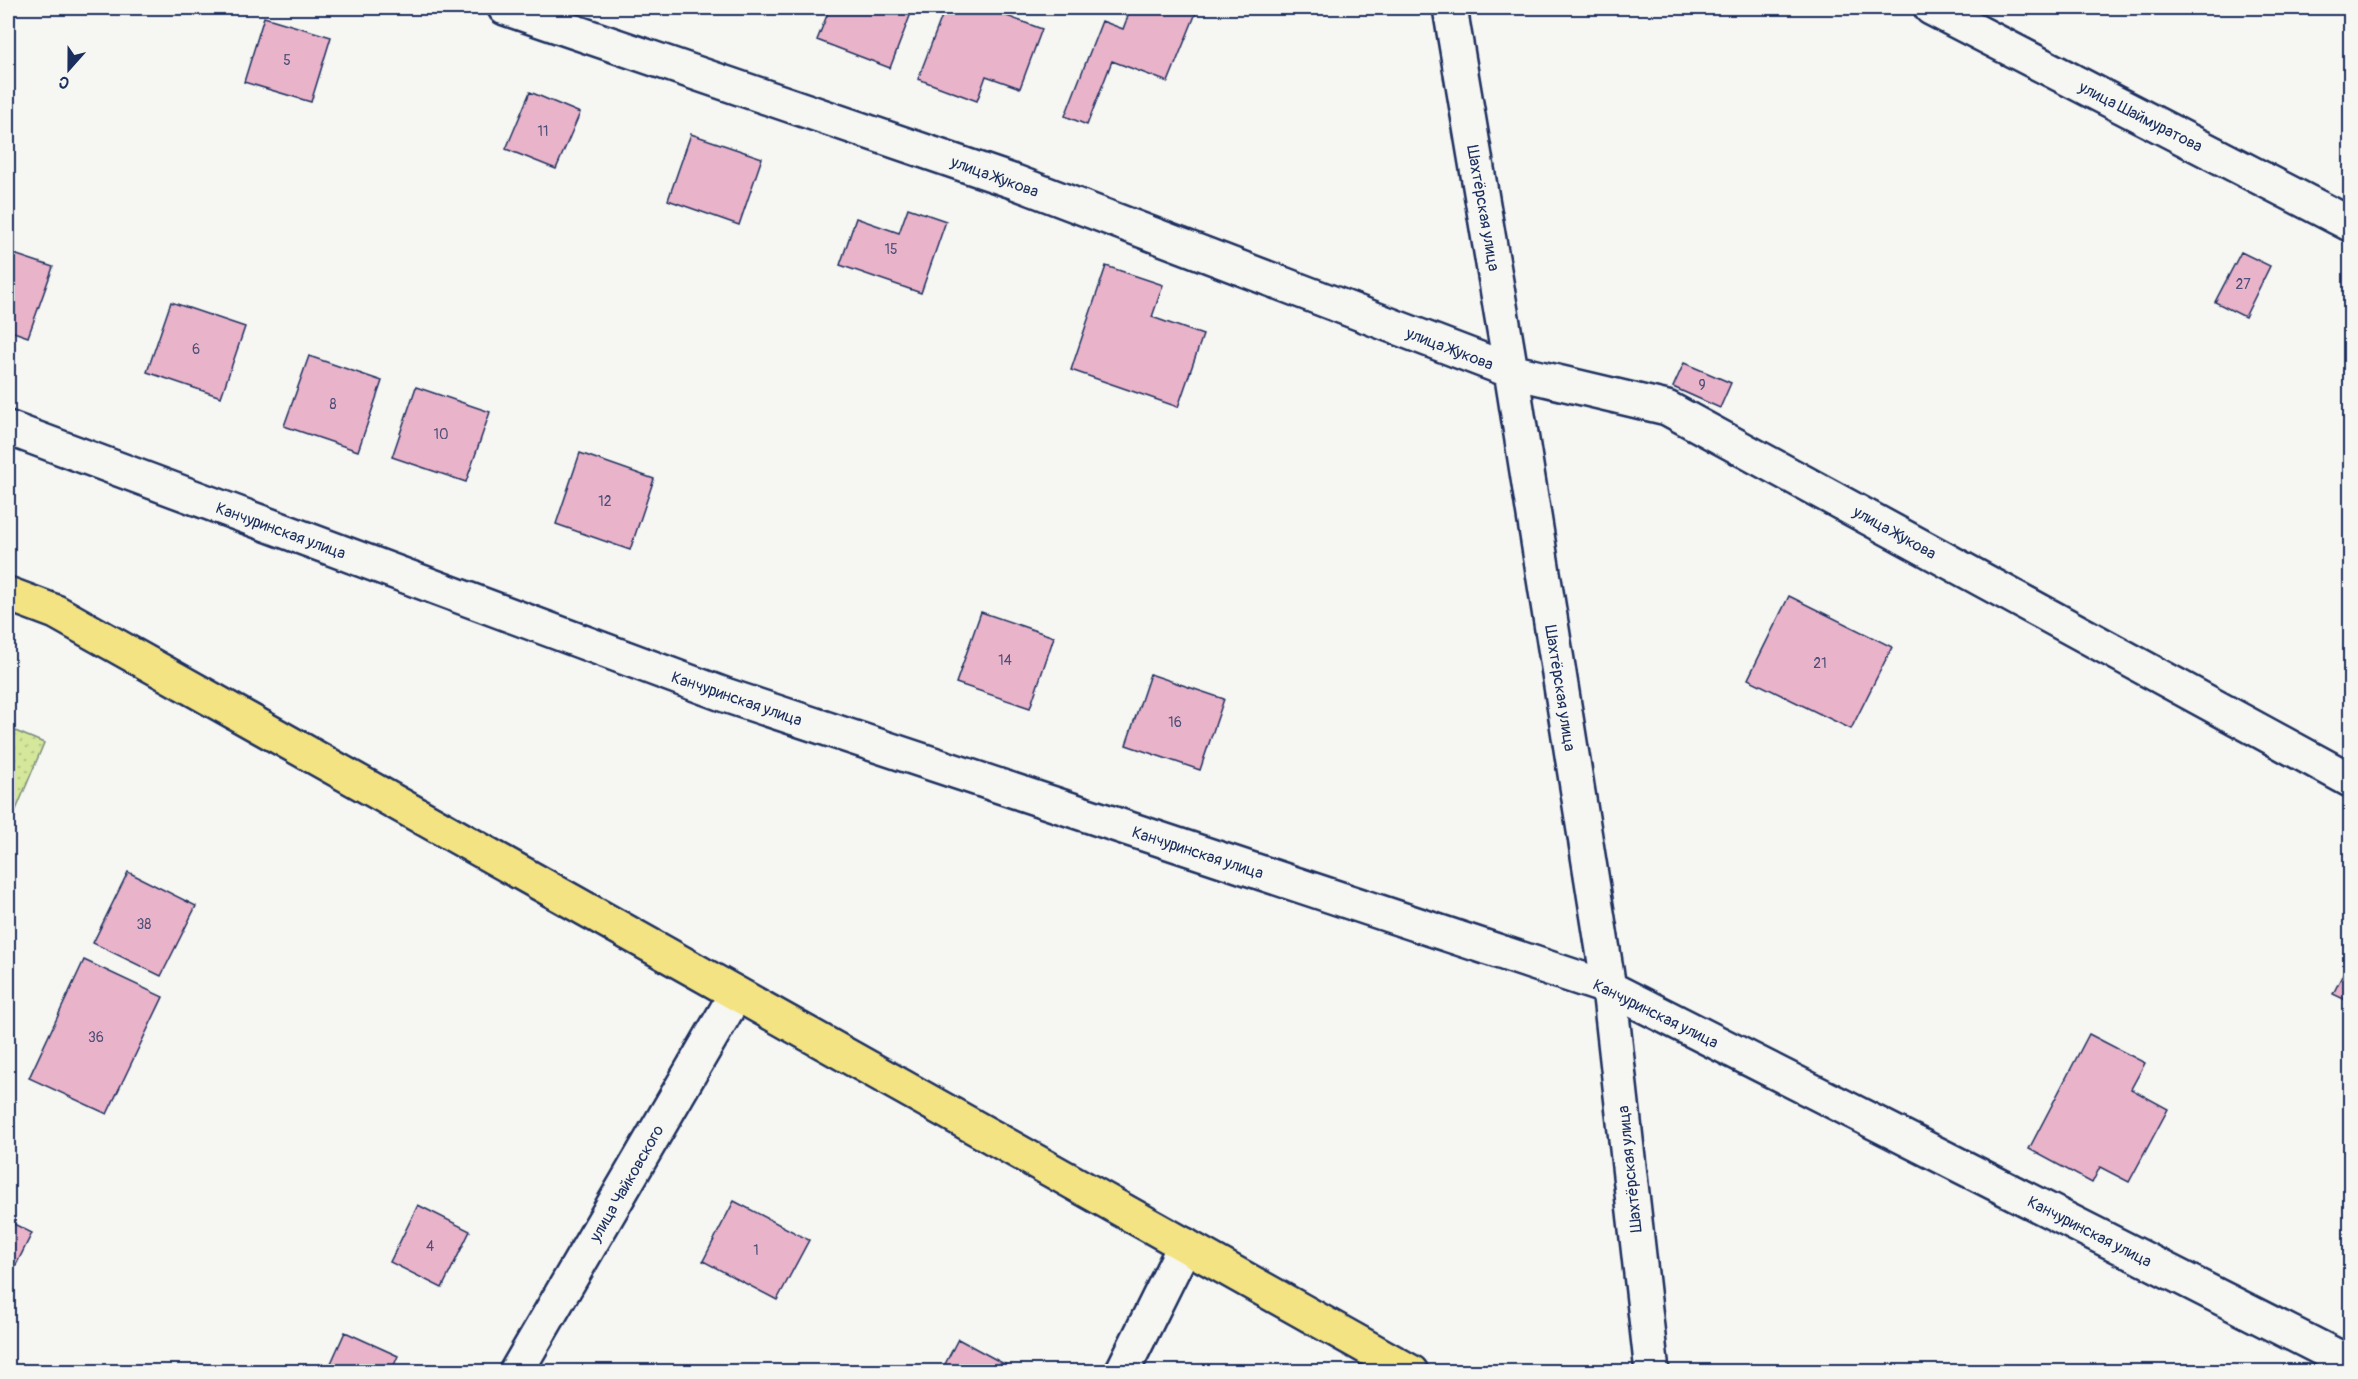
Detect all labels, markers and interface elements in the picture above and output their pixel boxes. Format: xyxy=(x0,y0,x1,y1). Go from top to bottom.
north arrow xyxy=(39,39,99,99)
house number: 5 xyxy=(283,52,291,69)
text: С xyxy=(56,71,72,93)
street label: улица Шаймуратова xyxy=(2075,77,2206,157)
house number: 11 xyxy=(538,123,548,140)
street label: Шахтёрская улица xyxy=(1462,144,1504,273)
street label: улица Жукова xyxy=(947,151,1041,202)
house number: 15 xyxy=(884,241,898,258)
house number: 27 xyxy=(2235,276,2251,293)
street label: улица Жукова xyxy=(1402,323,1496,375)
house number: 6 xyxy=(192,341,200,358)
house number: 9 xyxy=(1698,377,1706,394)
house number: 8 xyxy=(329,396,337,413)
house number: 10 xyxy=(433,426,449,443)
house number: 12 xyxy=(598,493,612,510)
street label: Канчуринская улица xyxy=(213,498,348,564)
street label: улица Жукова xyxy=(1849,501,1940,564)
street label: Шахтёрская улица xyxy=(1540,624,1580,753)
house number: 14 xyxy=(998,652,1012,669)
house number: 21 xyxy=(1813,655,1827,672)
street label: Канчуринская улица xyxy=(669,667,805,731)
house number: 16 xyxy=(1168,714,1182,731)
street label: Канчуринская улица xyxy=(1130,822,1266,884)
house number: 38 xyxy=(137,916,151,933)
street label: Канчуринская улица xyxy=(1590,975,1721,1053)
house number: 36 xyxy=(88,1029,104,1046)
street label: Шахтёрская улица xyxy=(1613,1104,1647,1233)
street label: улица Чайковского xyxy=(585,1121,669,1246)
street label: Канчуринская улица xyxy=(2024,1192,2155,1272)
house number: 4 xyxy=(426,1238,434,1255)
house number: 1 xyxy=(753,1242,759,1259)

